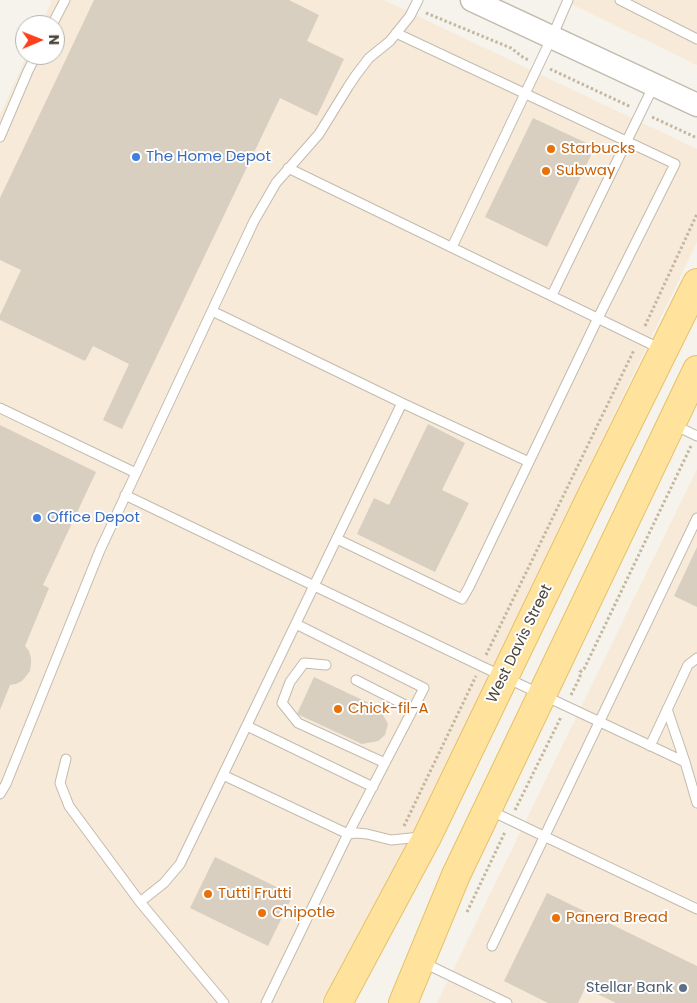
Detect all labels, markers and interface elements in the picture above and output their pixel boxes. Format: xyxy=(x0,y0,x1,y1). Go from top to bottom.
north arrow xyxy=(15,15,65,65)
text: N xyxy=(44,34,64,45)
place label: Starbucks xyxy=(561,140,635,158)
marker: Starbucks xyxy=(545,143,557,155)
place label: The Home Depot xyxy=(146,148,271,166)
marker: The Home Depot xyxy=(130,151,142,163)
place label: Subway xyxy=(556,162,615,180)
marker: Subway xyxy=(540,165,552,177)
place label: Office Depot xyxy=(47,509,140,527)
marker: Office Depot xyxy=(31,512,43,524)
street label: West Davis Street xyxy=(483,582,557,706)
place label: Chick-fil-A xyxy=(348,700,429,718)
marker: Chick-fil-A xyxy=(332,703,344,715)
place label: Tutti Frutti xyxy=(218,885,292,903)
marker: Tutti Frutti xyxy=(202,888,214,900)
place label: Chipotle xyxy=(272,904,335,922)
marker: Chipotle xyxy=(256,907,268,919)
place label: Panera Bread xyxy=(566,909,668,927)
marker: Panera Bread xyxy=(550,912,562,924)
place label: Stellar Bank xyxy=(586,979,673,997)
marker: Stellar Bank xyxy=(677,982,689,994)

